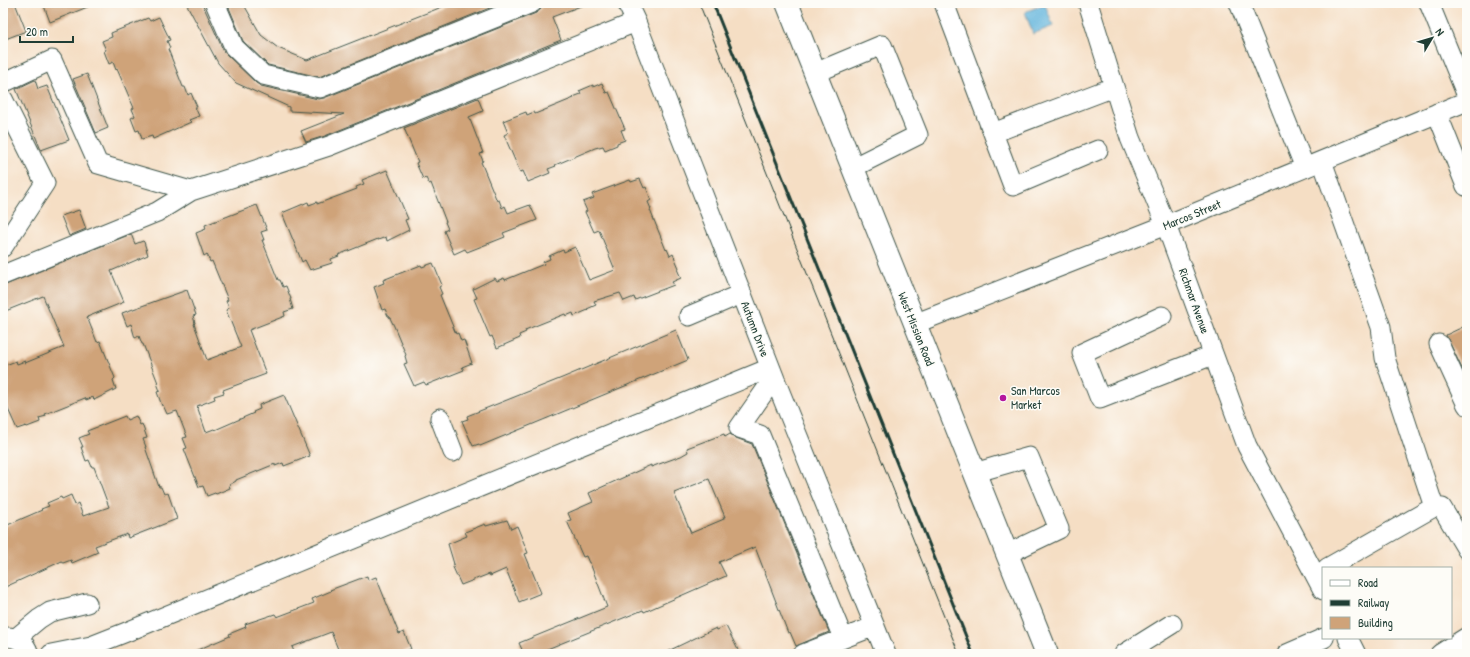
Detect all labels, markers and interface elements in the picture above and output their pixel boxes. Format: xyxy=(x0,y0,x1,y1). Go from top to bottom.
scale bar xyxy=(20,18,73,44)
north arrow xyxy=(1412,18,1452,58)
text: 20 m xyxy=(26,23,48,40)
text: N xyxy=(1433,25,1447,39)
street label: Marcos Street xyxy=(1160,195,1224,234)
street label: Richmar Avenue xyxy=(1175,266,1214,336)
street label: West Mission Road xyxy=(894,289,939,369)
street label: Autumn Drive xyxy=(737,298,774,359)
place label: San Marcos Market xyxy=(1011,382,1060,413)
marker: San Marcos Market xyxy=(998,393,1008,403)
legend xyxy=(1322,567,1452,639)
text: Road xyxy=(1358,574,1378,591)
text: Railway xyxy=(1358,594,1389,611)
text: Building xyxy=(1358,614,1393,631)

